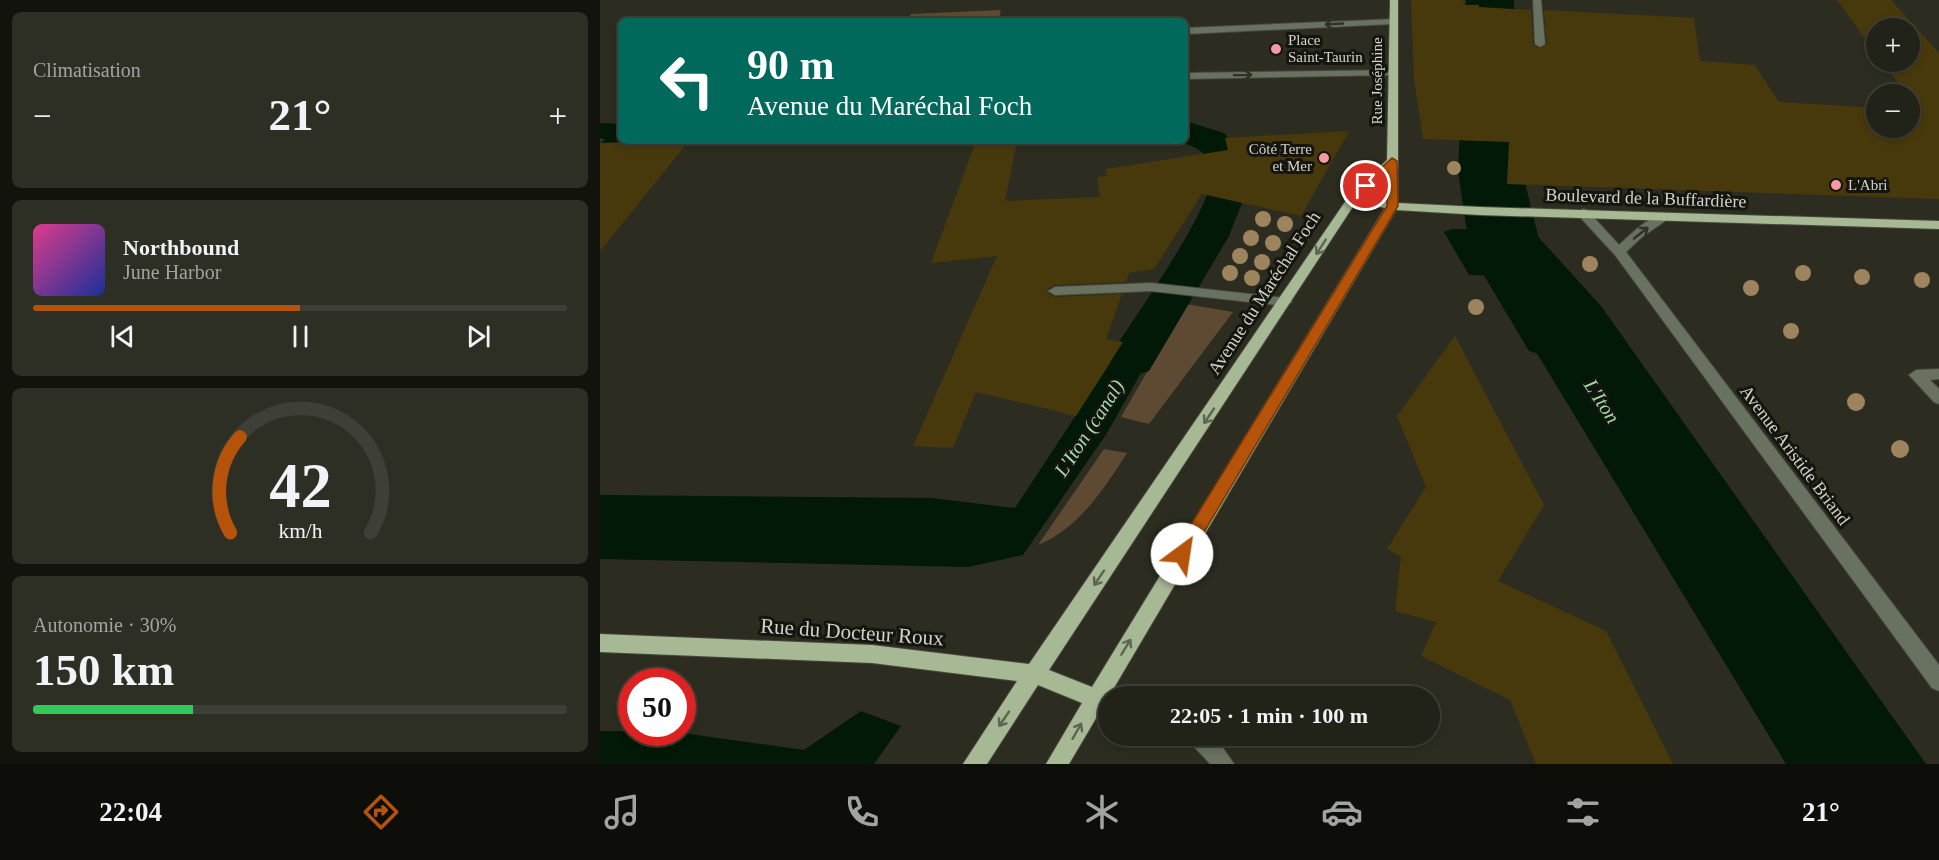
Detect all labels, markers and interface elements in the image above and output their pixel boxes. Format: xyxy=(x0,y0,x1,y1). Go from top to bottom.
one-way arrow xyxy=(1325,18,1345,29)
map controls xyxy=(1866,18,1920,138)
button: + xyxy=(1866,18,1920,72)
place label: Place Saint-Taurin xyxy=(1288,32,1363,65)
street label: Rue Joséphine xyxy=(1369,37,1385,125)
icon: left xyxy=(648,42,726,120)
text: 90 m xyxy=(747,42,835,88)
marker: Place Saint-Taurin xyxy=(1269,42,1283,56)
text: Climatisation xyxy=(33,59,141,81)
one-way arrow xyxy=(1233,69,1253,81)
button: − xyxy=(1866,84,1920,138)
text: 21° xyxy=(269,90,332,140)
text: Avenue du Maréchal Foch xyxy=(747,91,1032,121)
text: − xyxy=(33,98,52,134)
text: + xyxy=(548,98,567,134)
place label: Côté Terre et Mer xyxy=(1249,141,1312,174)
marker: Côté Terre et Mer xyxy=(1317,151,1331,165)
pin xyxy=(1340,160,1391,211)
icon: arrive xyxy=(1349,169,1382,202)
place label: L'Abri xyxy=(1848,177,1887,193)
marker: L'Abri xyxy=(1829,178,1843,192)
street label: Boulevard de la Buffardière xyxy=(1545,184,1747,212)
street label: Avenue du Maréchal Foch xyxy=(1204,208,1324,378)
one-way arrow xyxy=(1632,226,1648,239)
text: Northbound xyxy=(123,235,239,260)
one-way arrow xyxy=(1315,238,1327,255)
text: June Harbor xyxy=(123,261,221,283)
icon: previous xyxy=(106,320,139,353)
icon: pause xyxy=(284,320,317,353)
icon: next xyxy=(462,320,495,353)
water label: L'Iton xyxy=(1579,374,1624,427)
water label: L'Iton (canal) xyxy=(1049,375,1129,482)
street label: Avenue Aristide Briand xyxy=(1736,381,1854,529)
one-way arrow xyxy=(1203,408,1215,424)
text: 42 xyxy=(269,451,331,520)
text: km/h xyxy=(278,519,322,543)
position arrow xyxy=(1150,522,1214,586)
one-way arrow xyxy=(1093,569,1105,586)
text: Autonomie · 30% xyxy=(33,614,176,636)
street label: Rue du Docteur Roux xyxy=(760,614,945,650)
one-way arrow xyxy=(1120,639,1132,656)
text: 150 km xyxy=(33,645,174,695)
speed limit sign: 50 xyxy=(618,668,696,746)
text: 22:05 · 1 min · 100 m xyxy=(1170,703,1368,728)
one-way arrow xyxy=(998,710,1010,727)
one-way arrow xyxy=(1071,723,1083,740)
icon: directions xyxy=(360,791,402,833)
icon: music xyxy=(601,791,643,833)
icon: phone xyxy=(841,791,883,833)
icon: climate xyxy=(1081,791,1123,833)
icon: car xyxy=(1321,791,1363,833)
icon: filters xyxy=(1562,791,1604,833)
text: 22:04 xyxy=(99,797,162,827)
text: 21° xyxy=(1802,797,1840,827)

